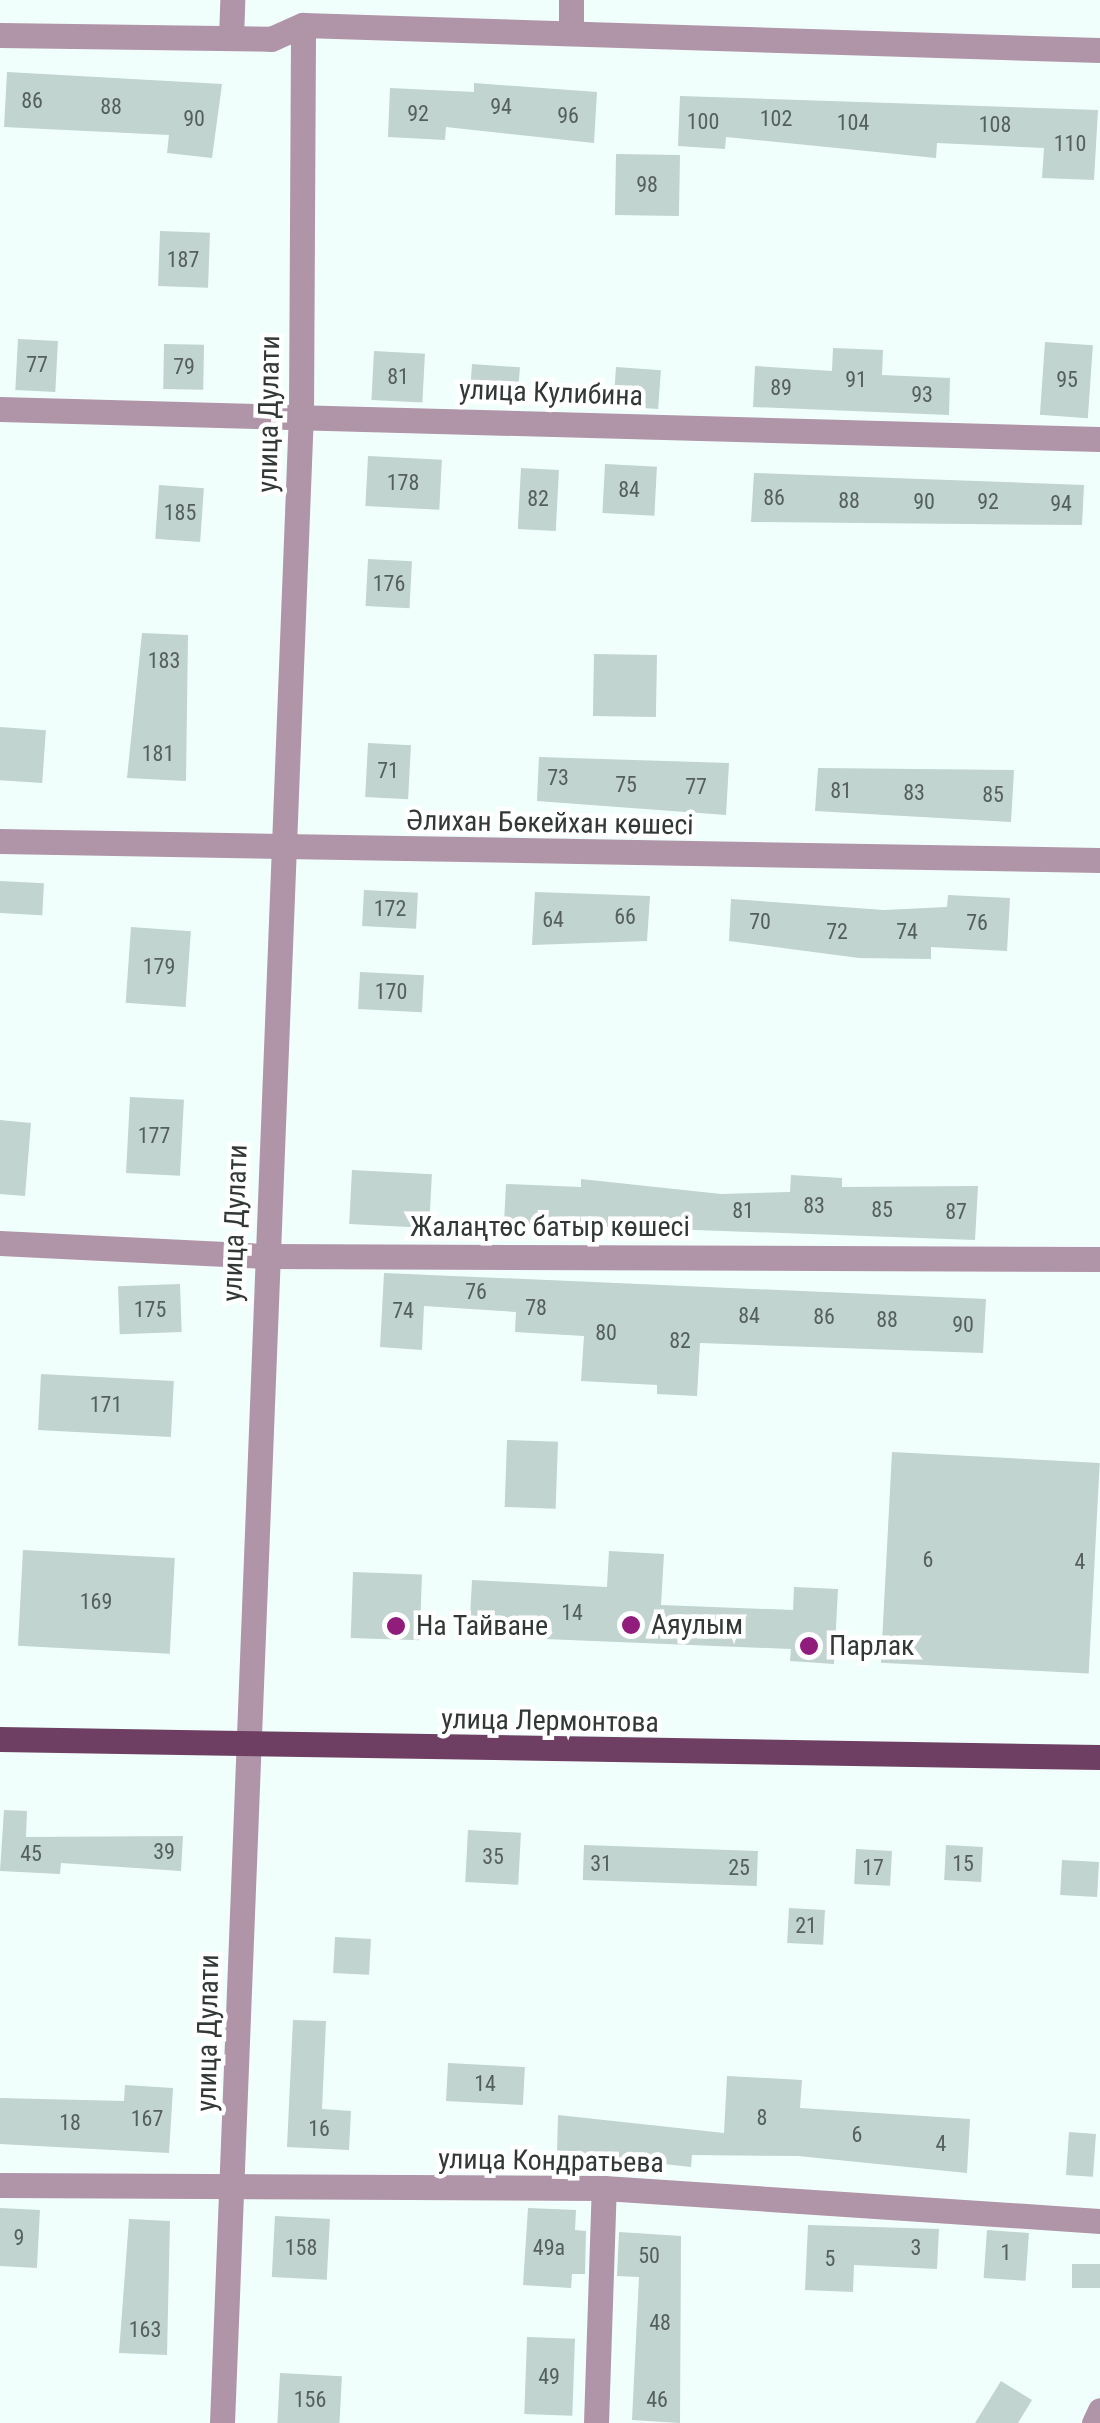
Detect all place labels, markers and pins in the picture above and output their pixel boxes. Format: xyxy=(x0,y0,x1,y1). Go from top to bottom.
place label: Аяулым xyxy=(651,1608,743,1642)
place label: На Тайване xyxy=(416,1609,549,1643)
marker: Аяулым xyxy=(620,1614,642,1636)
marker: На Тайване xyxy=(385,1615,407,1637)
place label: Парлак xyxy=(829,1629,915,1663)
marker: Парлак xyxy=(798,1635,820,1657)

